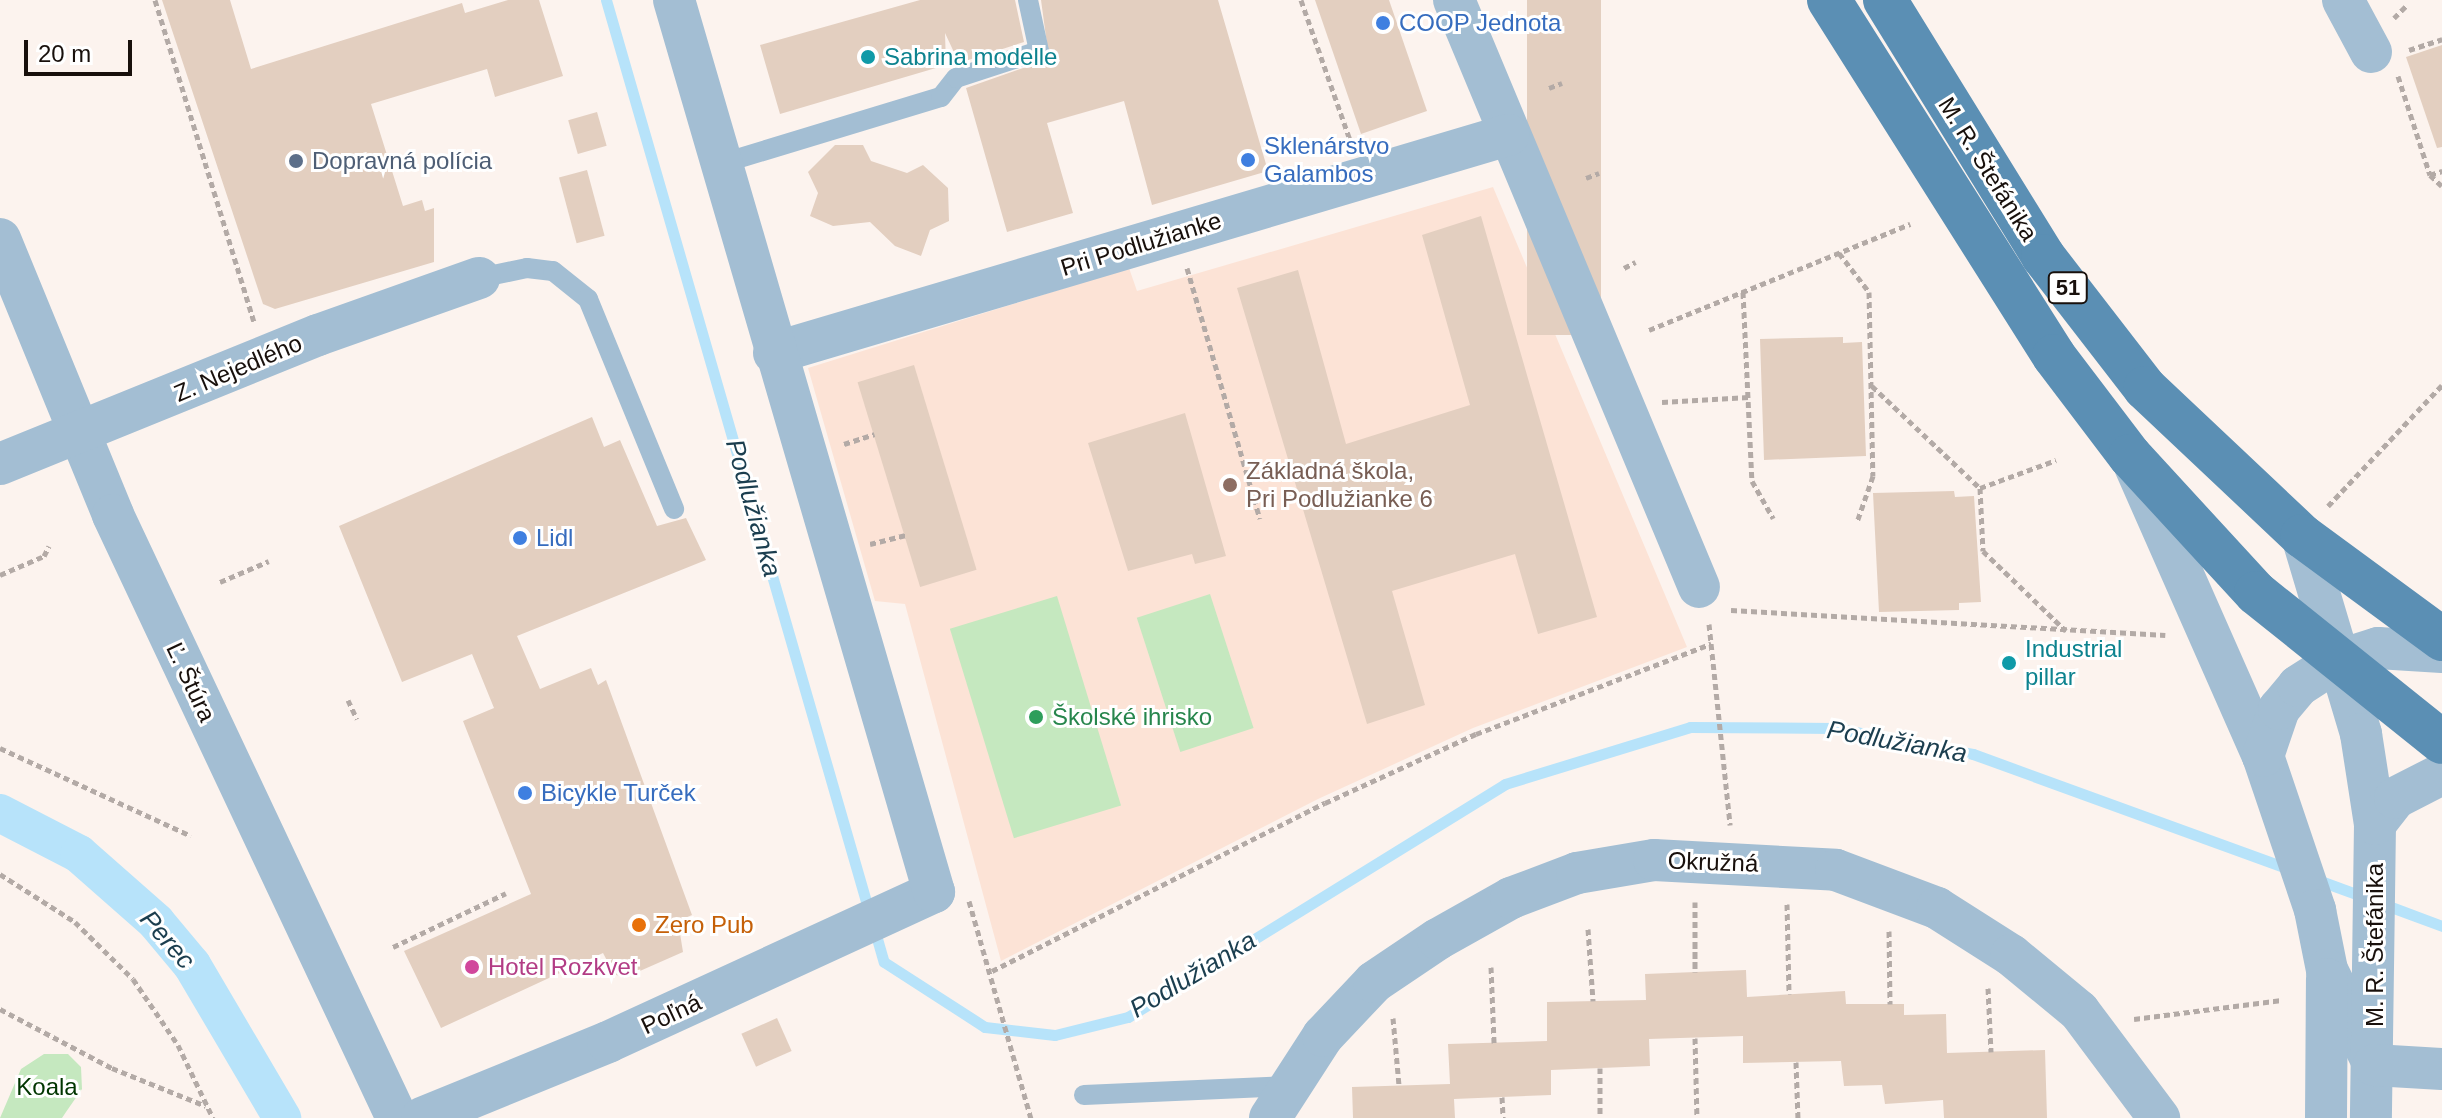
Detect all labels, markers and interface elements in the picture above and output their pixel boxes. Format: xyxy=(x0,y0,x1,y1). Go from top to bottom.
place label: COOP Jednota xyxy=(1399,9,1562,37)
marker: COOP Jednota xyxy=(1374,14,1392,32)
scale bar xyxy=(28,24,136,74)
text: 20 m xyxy=(38,40,91,67)
place label: Sabrina modelle xyxy=(884,43,1057,71)
marker: Sabrina modelle xyxy=(859,48,877,66)
street label: M. R. Štefánika xyxy=(1932,92,2044,246)
place label: Sklenárstvo Galambos xyxy=(1264,132,1389,188)
place label: Dopravná polícia xyxy=(312,147,492,175)
marker: Sklenárstvo Galambos xyxy=(1239,151,1257,169)
marker: Dopravná polícia xyxy=(287,152,305,170)
street label: Pri Podlužianke xyxy=(1057,206,1225,282)
road number: 51 xyxy=(2046,270,2090,306)
street label: Z. Nejedlého xyxy=(170,328,306,408)
water label: Podlužianka xyxy=(718,436,788,580)
place label: Základná škola, Pri Podlužianke 6 xyxy=(1246,457,1433,513)
marker: Základná škola, Pri Podlužianke 6 xyxy=(1221,476,1239,494)
place label: Lidl xyxy=(536,524,573,552)
marker: Lidl xyxy=(511,529,529,547)
place label: Industrial pillar xyxy=(2025,635,2122,691)
street label: Ľ. Štúra xyxy=(160,638,222,726)
marker: Industrial pillar xyxy=(2000,654,2018,672)
place label: Školské ihrisko xyxy=(1052,703,1212,731)
marker: Školské ihrisko xyxy=(1027,708,1045,726)
water label: Podlužianka xyxy=(1825,714,1969,770)
place label: Bicykle Turček xyxy=(541,779,696,807)
marker: Bicykle Turček xyxy=(516,784,534,802)
street label: Okružná xyxy=(1667,846,1759,878)
street label: M. R. Štefánika xyxy=(2361,863,2389,1027)
water label: Perec xyxy=(133,904,201,976)
place label: Zero Pub xyxy=(655,911,754,939)
marker: Zero Pub xyxy=(630,916,648,934)
water label: Podlužianka xyxy=(1124,925,1262,1025)
place label: Hotel Rozkvet xyxy=(488,953,637,981)
marker: Hotel Rozkvet xyxy=(463,958,481,976)
street label: Poľná xyxy=(636,988,706,1040)
park label: Koala xyxy=(16,1073,78,1101)

